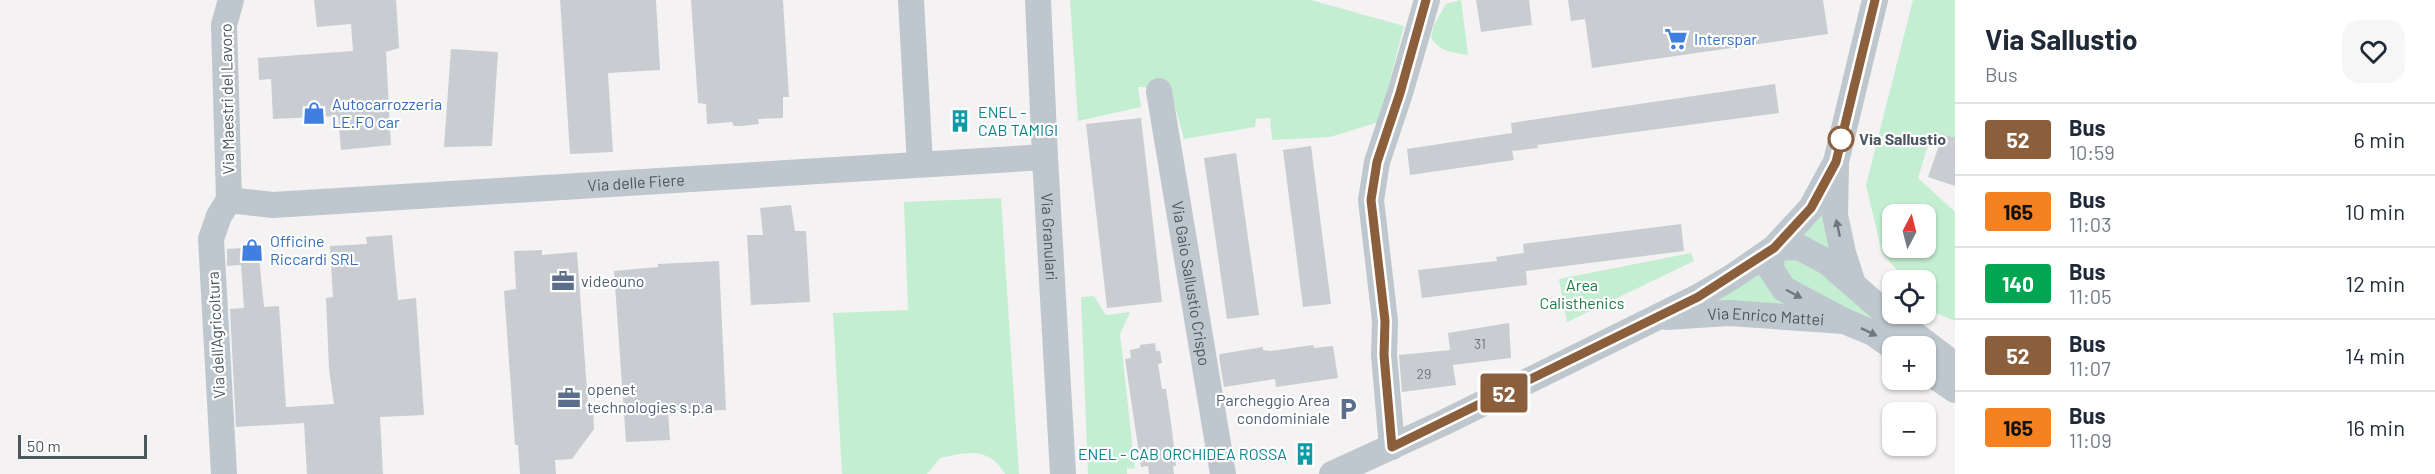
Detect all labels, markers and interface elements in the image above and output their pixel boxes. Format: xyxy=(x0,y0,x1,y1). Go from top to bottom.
button: heart xyxy=(2342,20,2405,83)
text: Via Sallustio xyxy=(1985,22,2138,56)
street label: Via Maestri del Lavoro xyxy=(216,23,237,175)
supermarket icon: Interspar xyxy=(1663,26,1689,52)
place label: Interspar xyxy=(1694,29,1757,48)
text: Bus xyxy=(1985,62,2018,86)
place label: Autocarrozzeria LE.FO car xyxy=(332,94,442,131)
shop icon: Autocarrozzeria LE.FO car xyxy=(301,100,327,126)
place label: ENEL - CAB TAMIGI xyxy=(978,102,1058,139)
building icon: ENEL - CAB TAMIGI xyxy=(947,108,973,134)
text: Bus xyxy=(2069,114,2106,140)
marker: Via Sallustio xyxy=(1828,126,1854,152)
text: 6 min xyxy=(2354,126,2405,152)
text: 52 xyxy=(2006,127,2030,152)
place label: Via Sallustio xyxy=(1859,129,1946,148)
text: 10:59 xyxy=(2069,140,2115,164)
street label: Via delle Fiere xyxy=(587,169,685,194)
text: Bus xyxy=(2069,186,2106,212)
street label: Via Granulari xyxy=(1038,192,1062,281)
text: 10 min xyxy=(2345,198,2405,224)
street label: Via Gaio Sallustio Crispo xyxy=(1169,199,1215,367)
text: 165 xyxy=(2003,199,2033,224)
north arrow xyxy=(1882,204,1936,258)
map controls xyxy=(1882,204,1936,456)
text: 11:03 xyxy=(2069,212,2111,236)
one-way arrow xyxy=(1832,219,1842,237)
place label: Officine Riccardi SRL xyxy=(270,231,359,268)
shop icon: Officine Riccardi SRL xyxy=(239,237,265,263)
text: Bus xyxy=(2069,258,2106,284)
office icon: videouno xyxy=(550,268,576,294)
button: locate xyxy=(1882,270,1936,324)
text: 12 min xyxy=(2345,270,2405,296)
street label: Via dell'Agricoltura xyxy=(203,271,228,399)
place label: videouno xyxy=(581,271,644,290)
text: 140 xyxy=(2002,271,2034,296)
park label: Area Calisthenics xyxy=(1540,275,1624,312)
text: 11:05 xyxy=(2069,284,2111,308)
one-way arrow xyxy=(1785,289,1802,299)
street label: Via Enrico Mattei xyxy=(1707,303,1825,329)
one-way arrow xyxy=(1861,328,1878,337)
text: Bus xyxy=(2069,330,2106,356)
house number: 31 xyxy=(1474,335,1486,352)
button: + xyxy=(1882,336,1936,390)
text: 14 min xyxy=(2345,342,2405,368)
text: 52 xyxy=(2006,343,2030,368)
text: 11:07 xyxy=(2069,356,2111,380)
house number: 29 xyxy=(1417,365,1431,382)
line badge: 52 xyxy=(1477,374,1531,412)
place label: openet technologies s.p.a xyxy=(587,379,713,416)
text: 52 xyxy=(1492,381,1516,406)
office icon: openet technologies s.p.a xyxy=(556,385,582,411)
place label: Parcheggio Area condominiale xyxy=(1216,390,1330,427)
parking icon: Parcheggio Area condominiale xyxy=(1335,396,1361,422)
button: − xyxy=(1882,402,1936,456)
text: Bus xyxy=(2069,402,2106,428)
text: 16 min xyxy=(2346,414,2405,440)
text: 165 xyxy=(2003,415,2033,440)
text: 11:09 xyxy=(2069,428,2112,452)
scale bar xyxy=(18,432,147,460)
text: 50 m xyxy=(27,436,61,455)
building icon: ENEL - CAB ORCHIDEA ROSSA xyxy=(1292,441,1318,467)
place label: ENEL - CAB ORCHIDEA ROSSA xyxy=(1078,444,1287,463)

